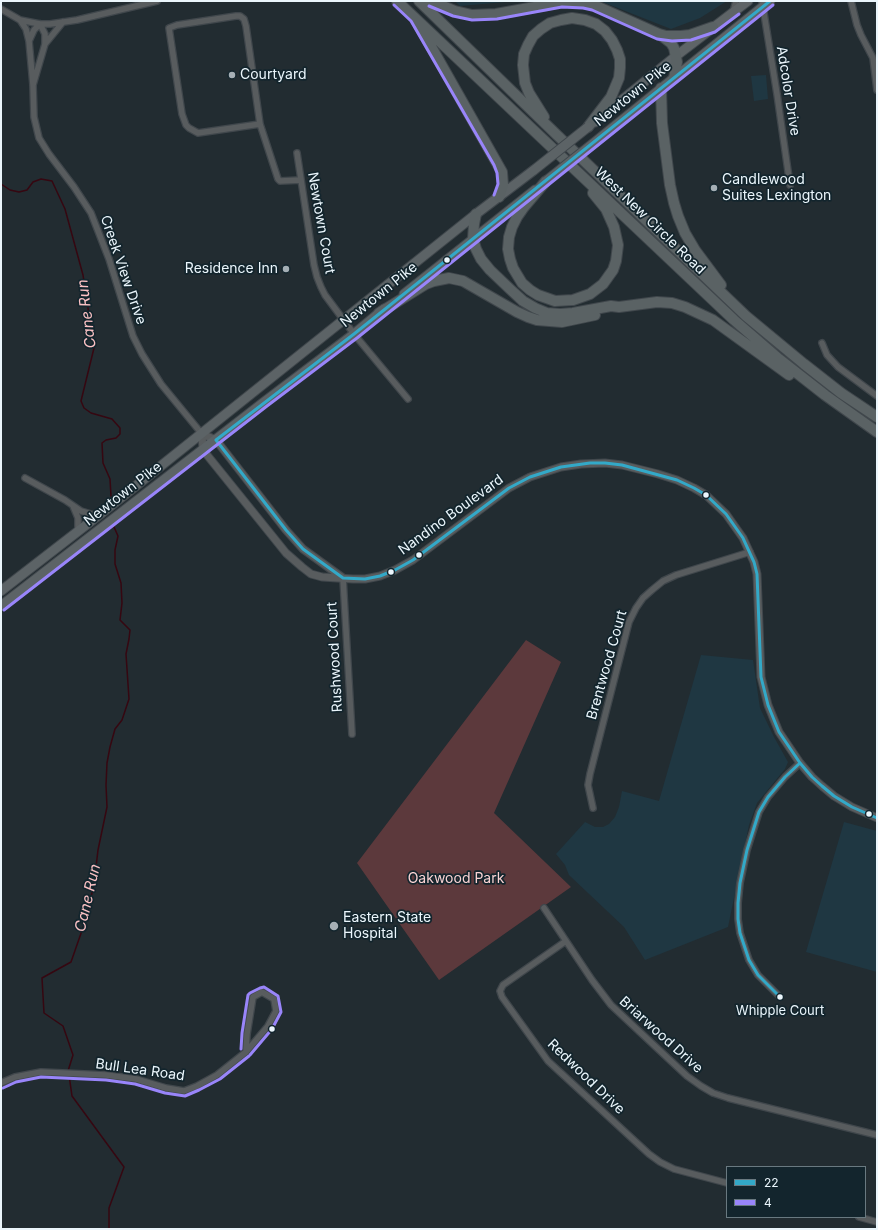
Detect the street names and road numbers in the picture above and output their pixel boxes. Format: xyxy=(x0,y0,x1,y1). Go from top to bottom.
street label: Adcolor Drive xyxy=(773,45,803,137)
street label: Newtown Pike xyxy=(591,58,675,130)
street label: West New Circle Road xyxy=(591,164,709,278)
street label: Newtown Court xyxy=(304,171,338,275)
street label: Creek View Drive xyxy=(96,213,150,327)
street label: Newtown Pike xyxy=(337,259,421,331)
street label: Newtown Pike xyxy=(81,458,165,530)
street label: Nandino Boulevard xyxy=(395,471,507,559)
street label: Rushwood Court xyxy=(324,601,346,713)
street label: Brentwood Court xyxy=(583,608,631,722)
street label: Briarwood Drive xyxy=(616,993,706,1077)
street label: Redwood Drive xyxy=(544,1036,628,1118)
street label: Bull Lea Road xyxy=(94,1055,186,1085)

